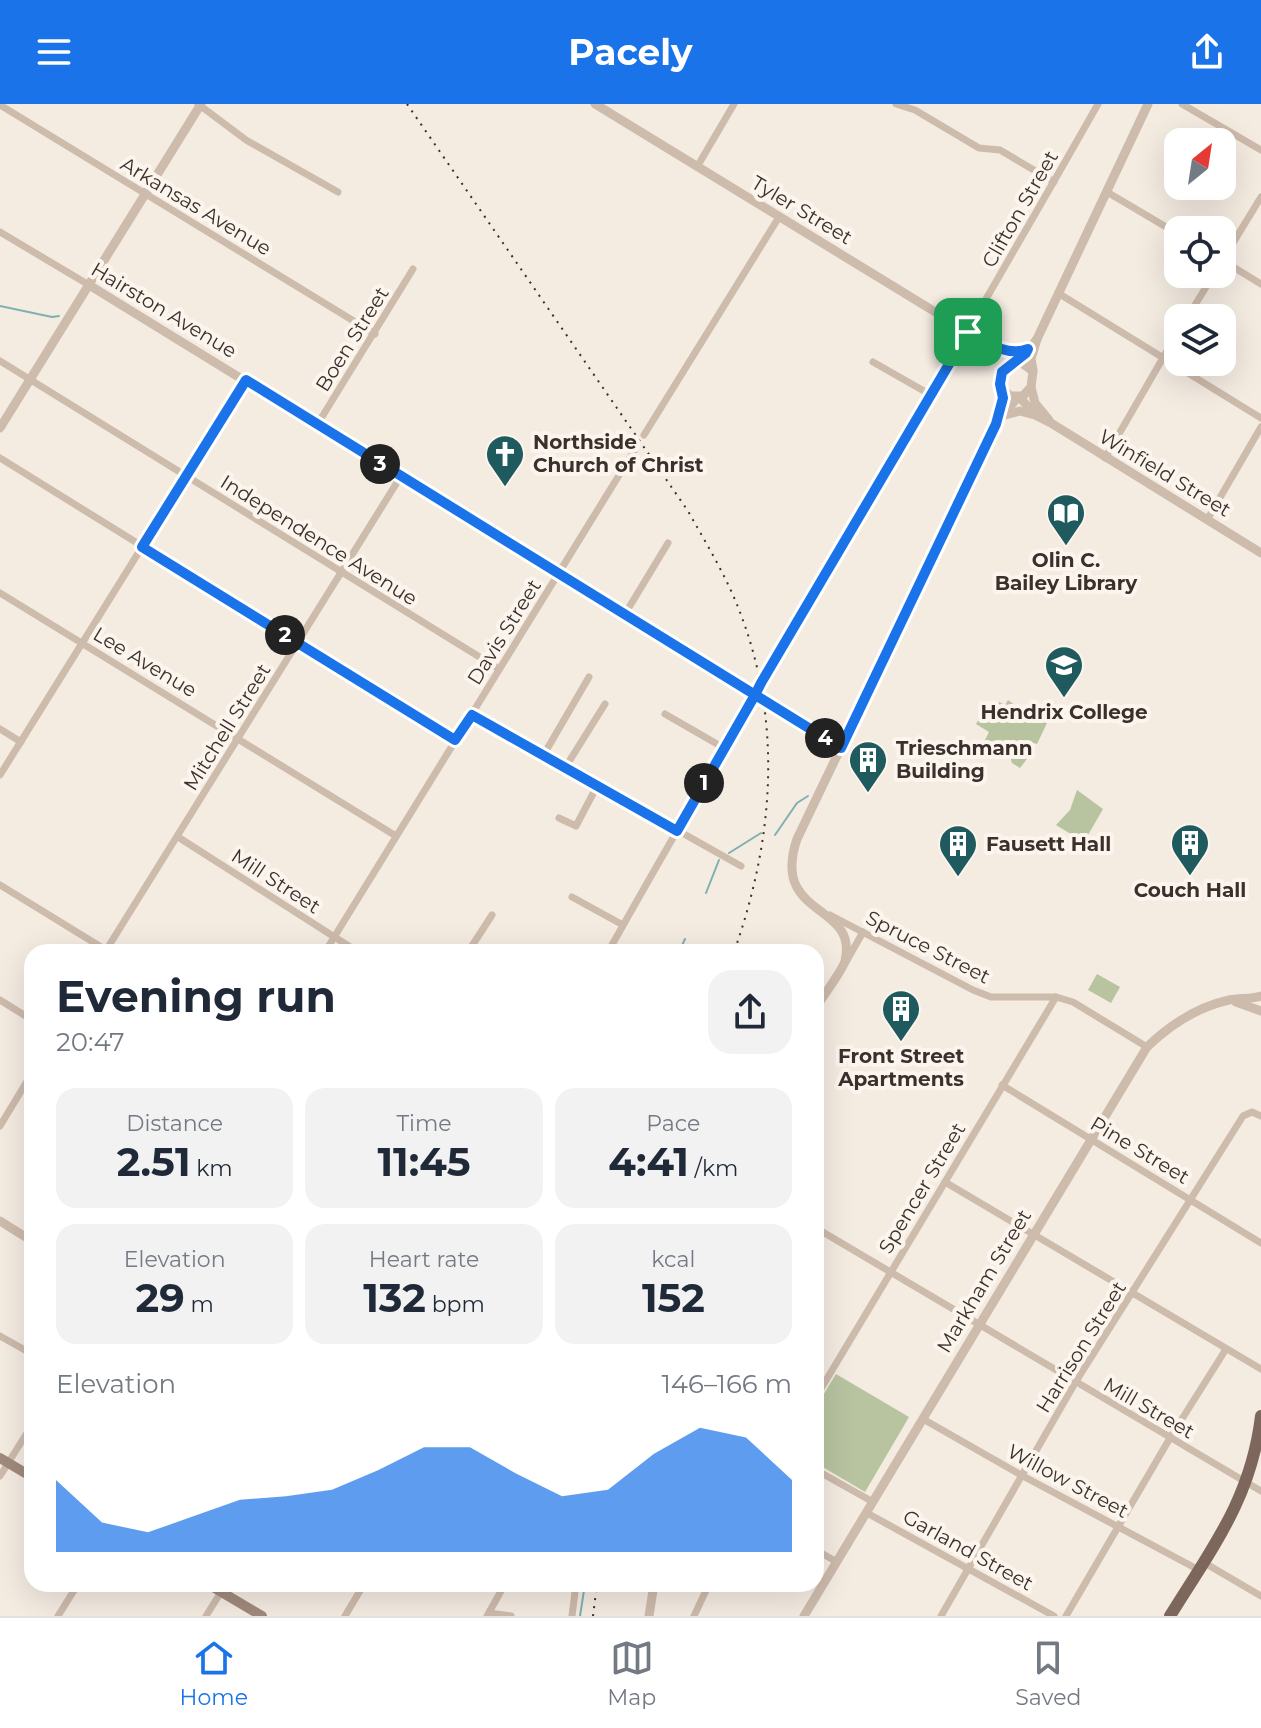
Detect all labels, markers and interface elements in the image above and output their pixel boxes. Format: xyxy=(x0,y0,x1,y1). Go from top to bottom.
icon: menu xyxy=(32,30,76,74)
text: Pacely xyxy=(568,30,693,74)
icon: share xyxy=(1185,30,1229,74)
north arrow xyxy=(1164,128,1236,200)
map controls xyxy=(1164,128,1236,376)
street label: Clifton Street xyxy=(977,146,1063,272)
street label: Arkansas Avenue xyxy=(116,152,276,260)
street label: Tyler Street xyxy=(747,170,857,250)
button: locate xyxy=(1164,216,1236,288)
street label: Hairston Avenue xyxy=(87,257,241,363)
street label: Boen Street xyxy=(310,282,394,396)
pin xyxy=(934,298,1002,366)
button: layers xyxy=(1164,304,1236,376)
icon: arrive xyxy=(946,310,990,354)
street label: Winfield Street xyxy=(1095,424,1235,522)
place label: Northside Church of Christ xyxy=(533,430,704,477)
church icon: Northside Church of Christ xyxy=(484,433,526,488)
pin: 3 xyxy=(360,444,400,484)
text: 3 xyxy=(373,450,387,477)
street label: Independence Avenue xyxy=(216,470,422,610)
library icon: Olin C. Bailey Library xyxy=(1045,492,1087,547)
place label: Olin C. Bailey Library xyxy=(995,548,1138,595)
street label: Davis Street xyxy=(462,575,546,689)
pin: 2 xyxy=(265,615,305,655)
text: 2 xyxy=(279,621,291,648)
street label: Lee Avenue xyxy=(89,622,201,702)
school or university icon: Hendrix College xyxy=(1043,644,1085,699)
street label: Mitchell Street xyxy=(178,659,276,795)
place label: Hendrix College xyxy=(980,700,1148,724)
pin: 4 xyxy=(805,718,845,758)
text: 4 xyxy=(817,724,833,751)
place label: Trieschmann Building xyxy=(896,736,1032,783)
building icon: Trieschmann Building xyxy=(847,739,889,794)
pin: 1 xyxy=(684,763,724,803)
text: 1 xyxy=(700,769,708,796)
building icon: Couch Hall xyxy=(1169,822,1211,877)
building icon: Fausett Hall xyxy=(937,823,979,878)
place label: Fausett Hall xyxy=(986,832,1111,856)
street label: Mill Street xyxy=(227,843,325,919)
place label: Couch Hall xyxy=(1134,878,1246,902)
street label: Spruce Street xyxy=(862,905,994,989)
text: Evening run xyxy=(56,969,336,1023)
button: share xyxy=(708,970,792,1054)
building icon: Front Street Apartments xyxy=(880,988,922,1043)
text: 20:47 xyxy=(56,1026,125,1058)
place label: Front Street Apartments xyxy=(837,1044,964,1091)
text: Distance xyxy=(126,1110,223,1137)
text: Time xyxy=(396,1110,452,1137)
text: Pace xyxy=(646,1110,700,1137)
street label: Pine Street xyxy=(1086,1111,1194,1189)
street label: Spencer Street xyxy=(874,1118,970,1258)
text: 2.51 xyxy=(117,1137,191,1186)
text: 11:45 xyxy=(377,1137,471,1186)
text: 4:41 xyxy=(608,1137,689,1186)
text: km xyxy=(191,1155,233,1182)
text: /km xyxy=(689,1155,738,1182)
street label: Markham Street xyxy=(932,1205,1036,1357)
text: Elevation xyxy=(124,1246,226,1273)
text: Heart rate xyxy=(369,1246,479,1273)
text: kcal xyxy=(651,1246,695,1273)
text: 29 xyxy=(136,1273,185,1322)
text: 132 xyxy=(363,1273,426,1322)
text: 152 xyxy=(642,1273,705,1322)
street label: Harrison Street xyxy=(1031,1277,1131,1417)
text: m xyxy=(185,1291,214,1318)
text: bpm xyxy=(426,1291,485,1318)
text: Elevation xyxy=(56,1368,176,1400)
text: 146–166 m xyxy=(661,1368,792,1400)
street label: Mill Street xyxy=(1099,1372,1199,1444)
street label: Willow Street xyxy=(1003,1439,1133,1523)
street label: Garland Street xyxy=(899,1504,1037,1596)
tab: Home xyxy=(180,1636,248,1711)
tab: Map xyxy=(607,1636,656,1711)
tab: Saved xyxy=(1015,1636,1081,1711)

